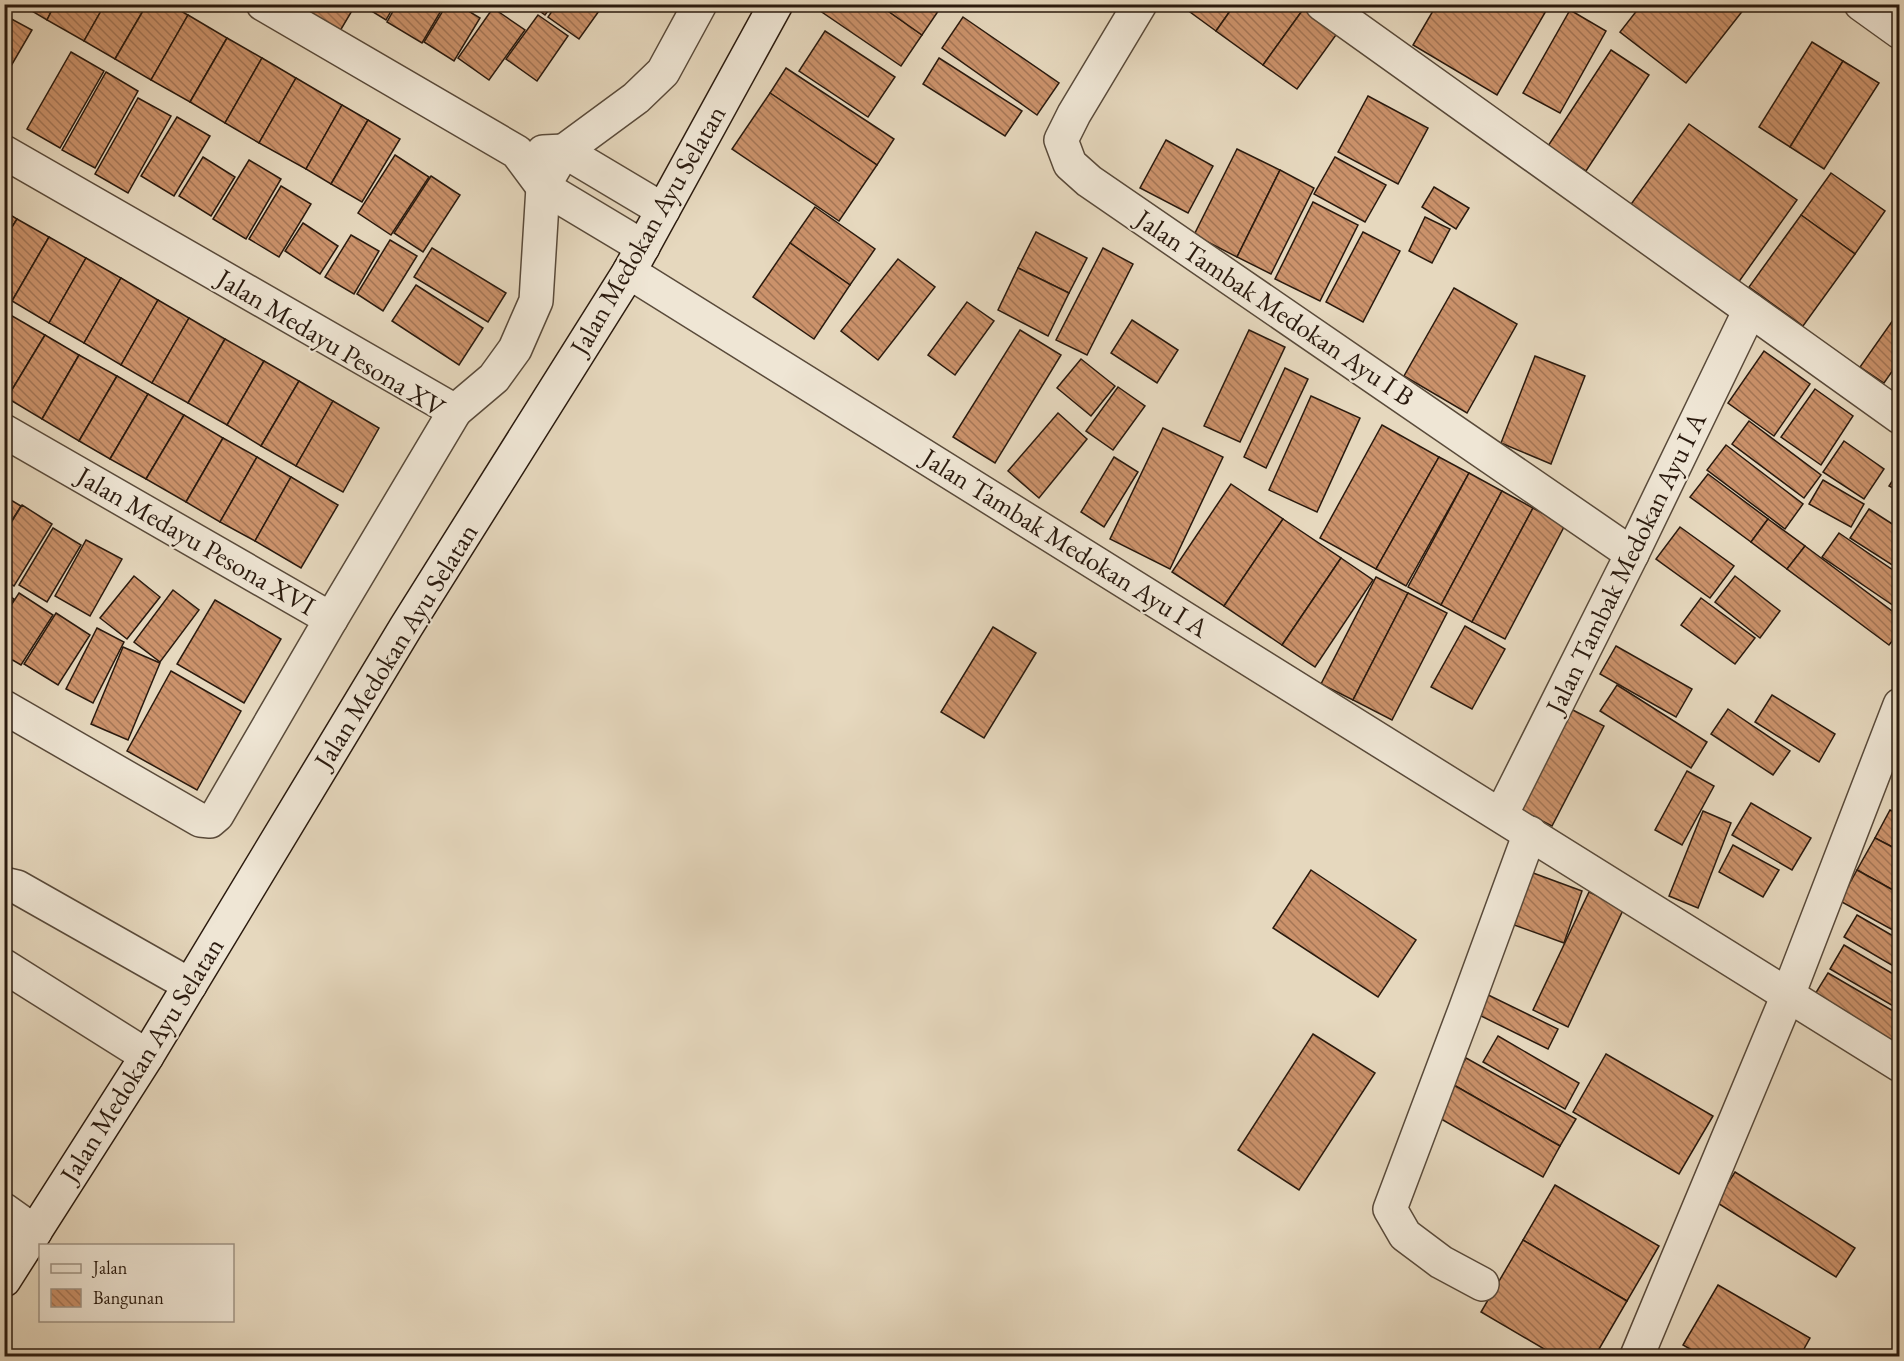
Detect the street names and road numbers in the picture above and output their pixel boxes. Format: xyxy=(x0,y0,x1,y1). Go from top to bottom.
street label: Jalan Medokan Ayu Selatan xyxy=(561,99,733,363)
street label: Jalan Tambak Medokan Ayu I B xyxy=(1128,200,1421,414)
street label: Jalan Medayu Pesona XV xyxy=(209,259,453,425)
street label: Jalan Tambak Medokan Ayu I A xyxy=(1536,406,1714,721)
street label: Jalan Tambak Medokan Ayu I A xyxy=(914,439,1215,645)
street label: Jalan Medayu Pesona XVI xyxy=(69,457,322,623)
street label: Jalan Medokan Ayu Selatan xyxy=(305,517,485,777)
street label: Jalan Medokan Ayu Selatan xyxy=(51,931,231,1191)

